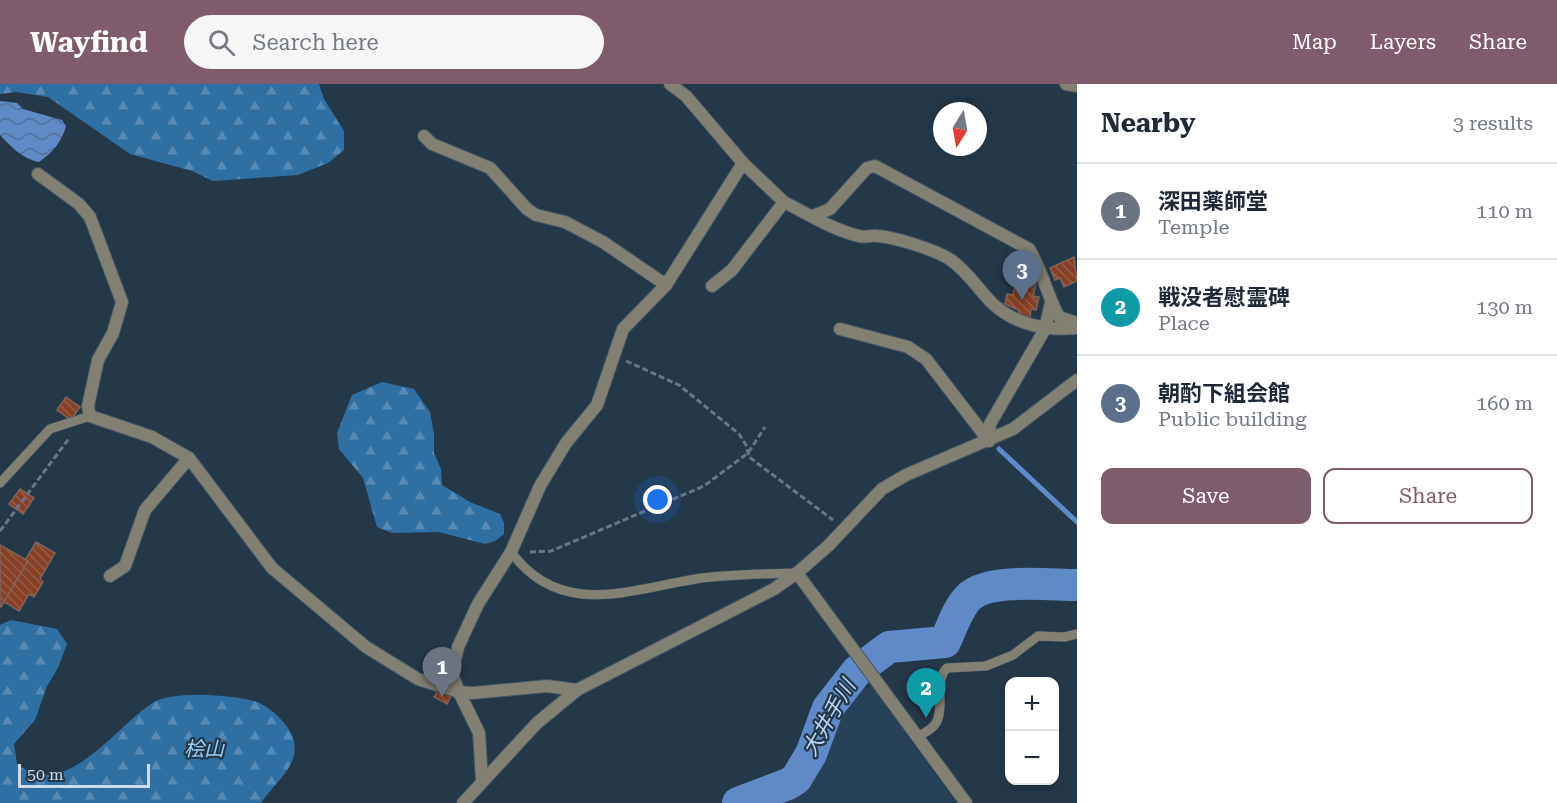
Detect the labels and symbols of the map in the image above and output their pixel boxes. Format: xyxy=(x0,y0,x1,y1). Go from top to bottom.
north arrow xyxy=(933,102,987,156)
pin: 3 xyxy=(1002,250,1042,300)
your location xyxy=(643,485,672,514)
pin: 1 xyxy=(422,648,462,697)
pin: 2 xyxy=(906,668,946,718)
water label: 大井手川 xyxy=(798,674,861,760)
park label: 桧山 xyxy=(184,737,225,761)
scale bar xyxy=(18,761,150,788)

